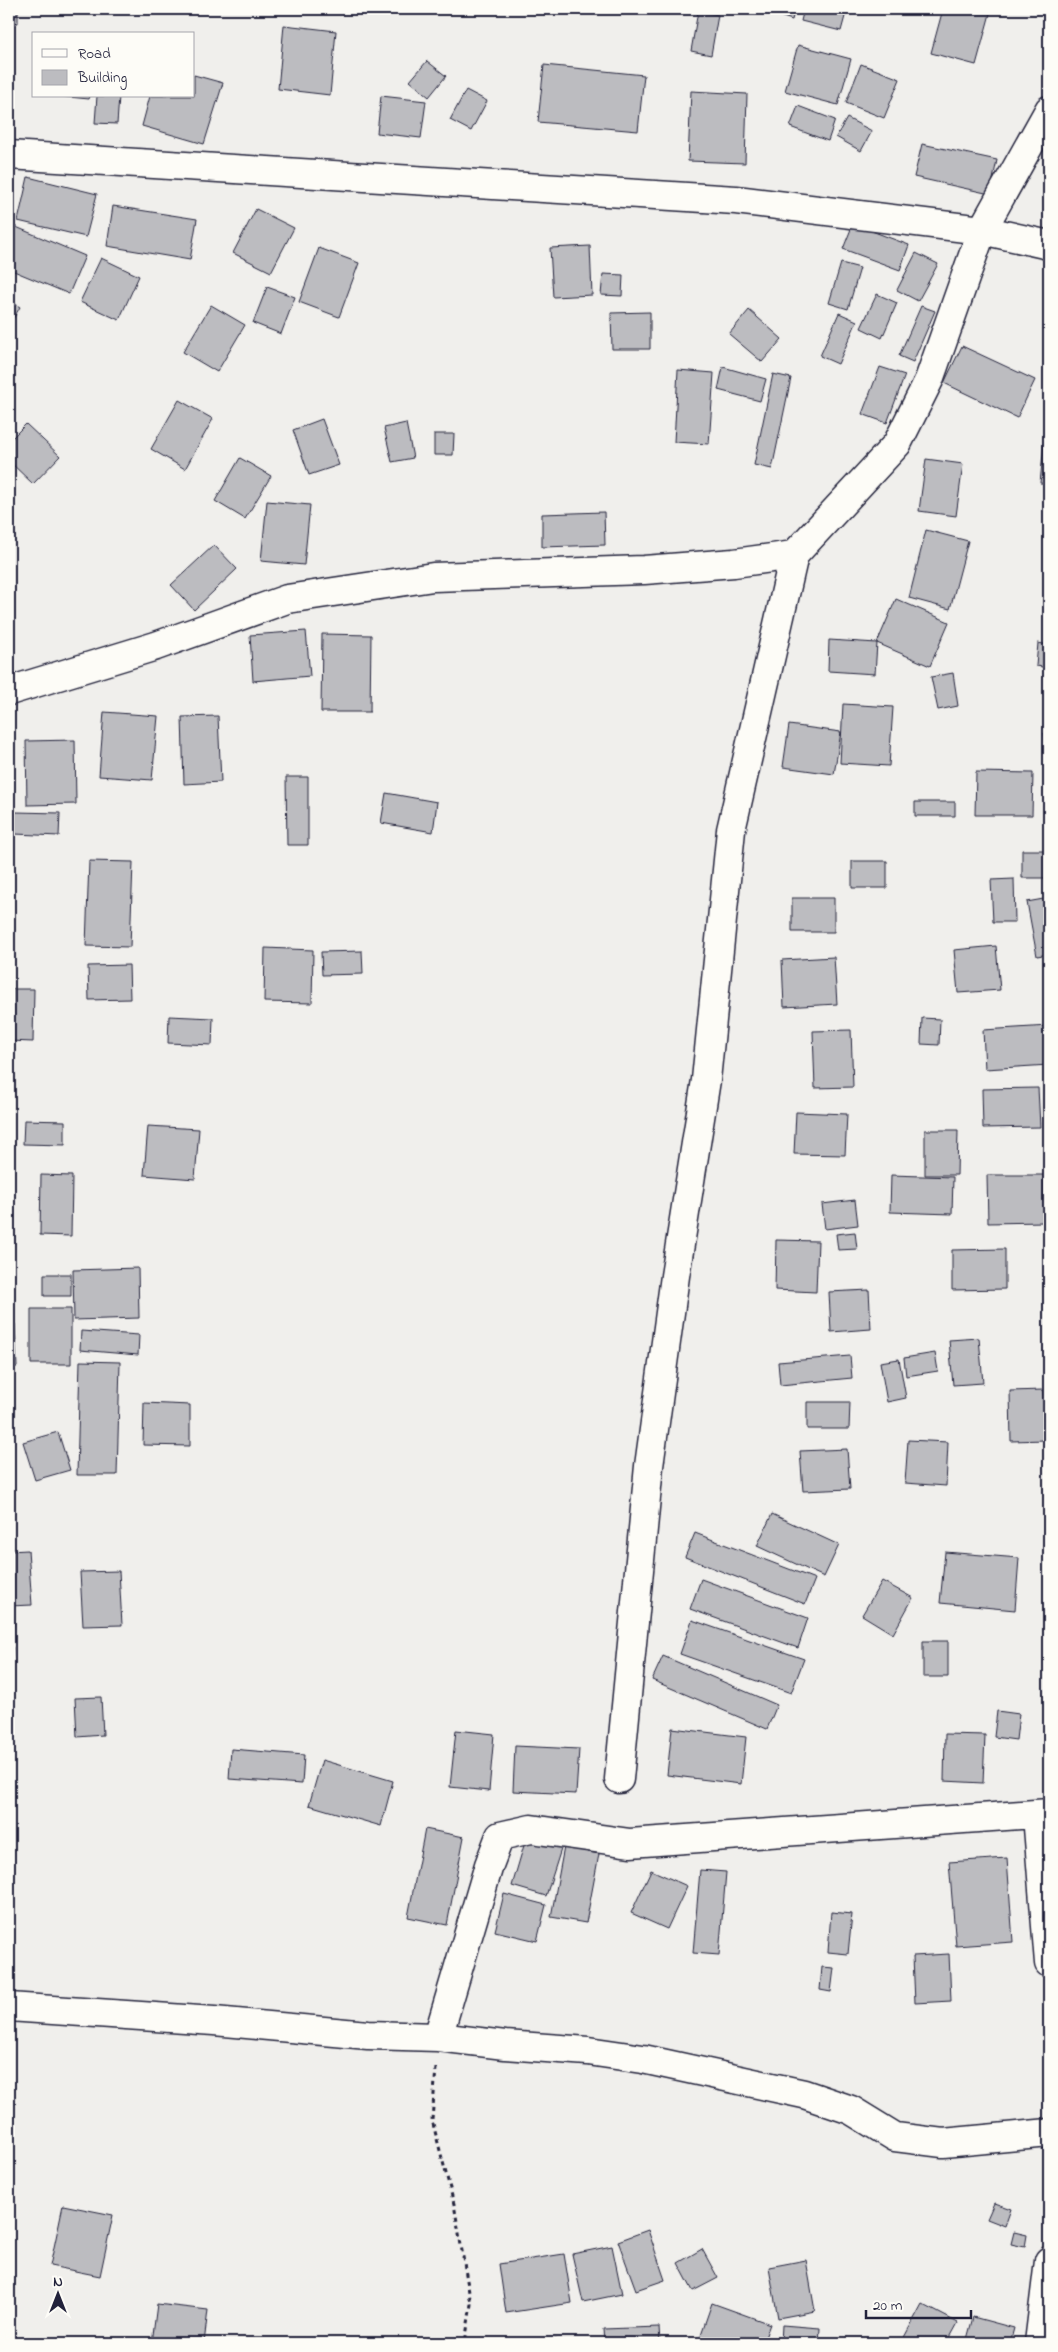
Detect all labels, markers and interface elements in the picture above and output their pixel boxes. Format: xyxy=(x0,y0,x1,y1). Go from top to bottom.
legend xyxy=(32,32,195,98)
text: Road xyxy=(78,43,111,65)
text: Building xyxy=(77,67,127,90)
north arrow xyxy=(32,2270,82,2320)
text: N xyxy=(53,2272,63,2293)
scale bar xyxy=(866,2287,970,2319)
text: 20 m xyxy=(873,2295,903,2317)

